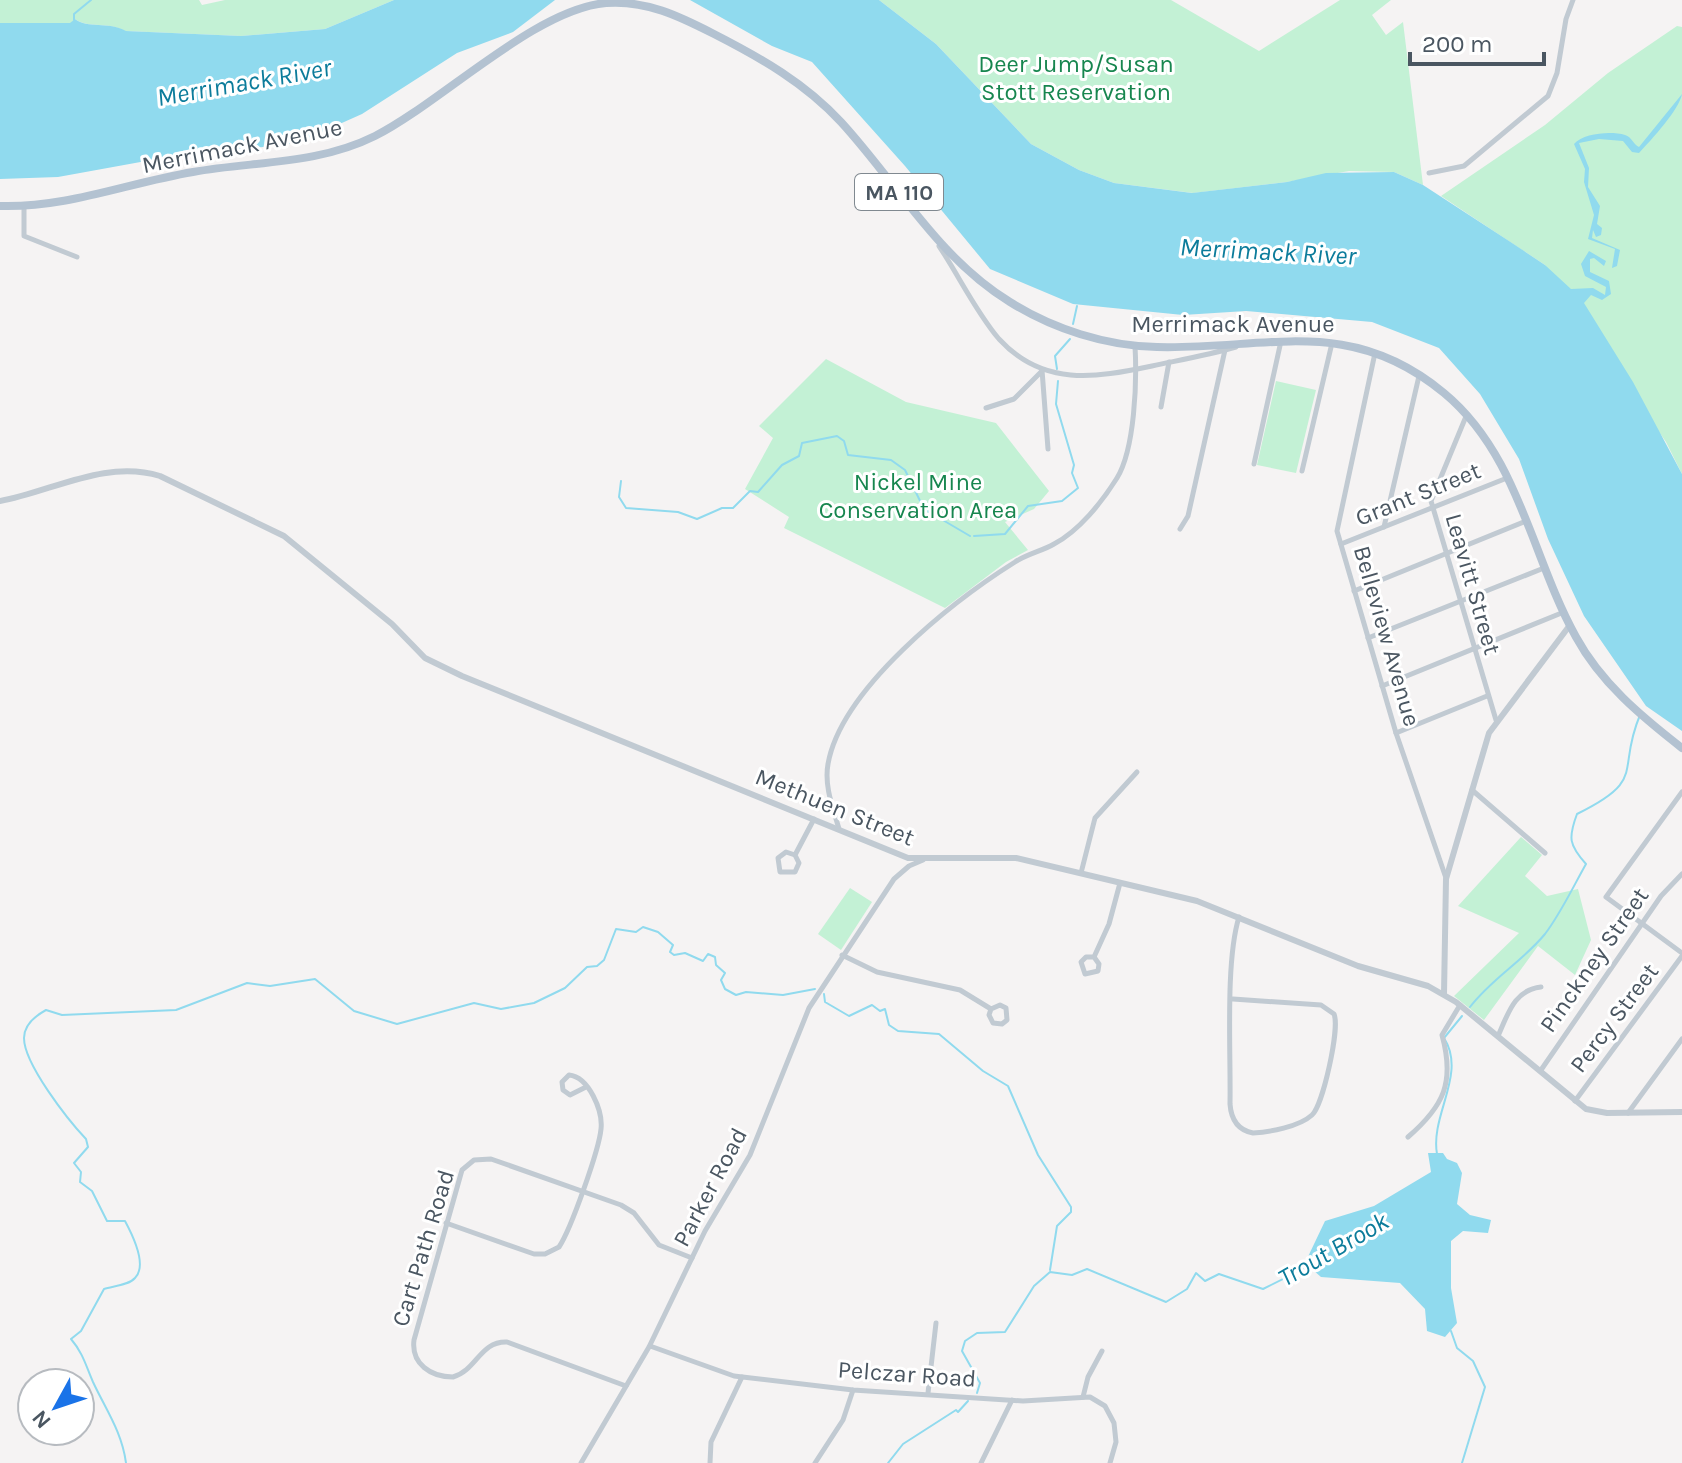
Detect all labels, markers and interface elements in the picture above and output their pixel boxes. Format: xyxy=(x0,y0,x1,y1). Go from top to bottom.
scale bar xyxy=(1410,16,1544,66)
text: 200 m xyxy=(1422,30,1493,58)
park label: Deer Jump/Susan Stott Reservation xyxy=(978,50,1174,106)
water label: Merrimack River xyxy=(154,52,335,113)
street label: Merrimack Avenue xyxy=(139,113,345,179)
road number: MA 110 xyxy=(855,174,943,210)
water label: Merrimack River xyxy=(1179,231,1358,272)
street label: Merrimack Avenue xyxy=(1131,310,1335,338)
street label: Grant Street xyxy=(1351,456,1485,532)
park label: Nickel Mine Conservation Area xyxy=(819,468,1017,524)
street label: Leavitt Street xyxy=(1439,510,1507,658)
street label: Belleview Avenue xyxy=(1348,542,1426,730)
street label: Methuen Street xyxy=(751,762,919,852)
street label: Pinckney Street xyxy=(1534,882,1654,1038)
street label: Percy Street xyxy=(1564,958,1664,1078)
street label: Parker Road xyxy=(667,1123,753,1251)
street label: Cart Path Road xyxy=(386,1166,460,1330)
water label: Trout Brook xyxy=(1272,1205,1395,1293)
street label: Pelczar Road xyxy=(837,1355,977,1393)
north arrow xyxy=(16,1367,96,1447)
text: N xyxy=(26,1405,56,1434)

